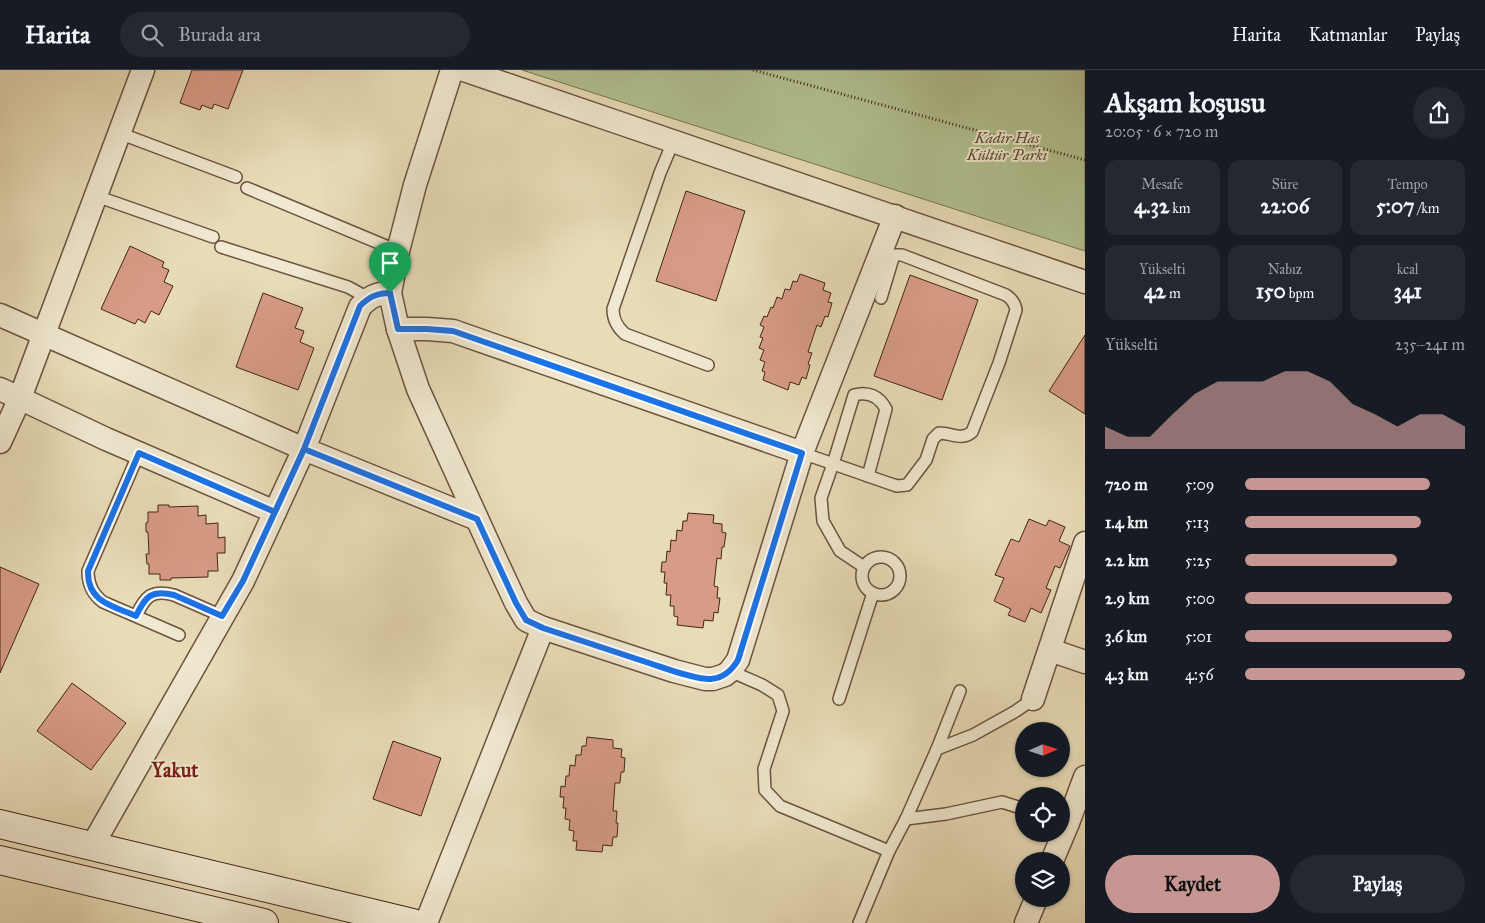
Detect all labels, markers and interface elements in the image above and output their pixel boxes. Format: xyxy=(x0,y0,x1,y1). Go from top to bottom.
search box xyxy=(120,12,470,57)
text: Harita xyxy=(25,20,90,50)
icon: search xyxy=(138,21,166,49)
text: Burada ara xyxy=(178,23,261,46)
text: Harita xyxy=(1232,24,1281,46)
text: Katmanlar xyxy=(1309,24,1387,46)
text: Paylaş xyxy=(1415,24,1460,46)
text: Akşam koşusu xyxy=(1105,85,1266,120)
button: share xyxy=(1413,87,1465,139)
text: 20:05 · 6 × 720 m xyxy=(1105,122,1218,141)
park label: Kadir Has Kültür Parkı xyxy=(966,129,1048,164)
text: Mesafe xyxy=(1142,176,1183,193)
text: Süre xyxy=(1272,176,1298,193)
text: Tempo xyxy=(1388,176,1428,193)
text: 4.32 xyxy=(1134,193,1169,219)
text: 22:06 xyxy=(1261,193,1309,219)
text: 5:07 xyxy=(1376,193,1414,219)
text: km xyxy=(1169,200,1191,217)
text: /km xyxy=(1414,200,1439,217)
pin xyxy=(369,242,411,293)
icon: arrive xyxy=(376,249,404,277)
text: Yükselti xyxy=(1139,261,1185,278)
text: Nabız xyxy=(1268,261,1302,278)
text: kcal xyxy=(1397,261,1419,278)
text: 42 xyxy=(1144,278,1166,304)
text: 150 xyxy=(1256,278,1286,304)
text: 341 xyxy=(1393,278,1422,304)
text: m xyxy=(1166,285,1181,302)
text: bpm xyxy=(1286,285,1314,302)
text: Yükselti xyxy=(1105,335,1158,354)
text: 235–241 m xyxy=(1395,335,1465,354)
text: 720 m xyxy=(1105,475,1148,494)
text: 5:09 xyxy=(1185,475,1214,494)
text: 1.4 km xyxy=(1105,513,1148,532)
text: 5:13 xyxy=(1185,513,1209,532)
text: 2.2 km xyxy=(1105,551,1149,570)
text: 5:25 xyxy=(1185,551,1212,570)
text: 2.9 km xyxy=(1105,589,1149,608)
text: 5:00 xyxy=(1185,589,1215,608)
text: 3.6 km xyxy=(1105,627,1147,646)
text: 5:01 xyxy=(1185,627,1212,646)
text: 4.3 km xyxy=(1105,665,1148,684)
text: 4:56 xyxy=(1185,665,1214,684)
north arrow xyxy=(1015,722,1070,778)
map controls xyxy=(1015,722,1070,907)
district label: Yakut xyxy=(151,758,199,782)
button: locate xyxy=(1015,787,1070,842)
button: layers xyxy=(1015,852,1070,907)
button: Kaydet xyxy=(1105,855,1280,913)
button: Paylaş xyxy=(1290,855,1465,913)

